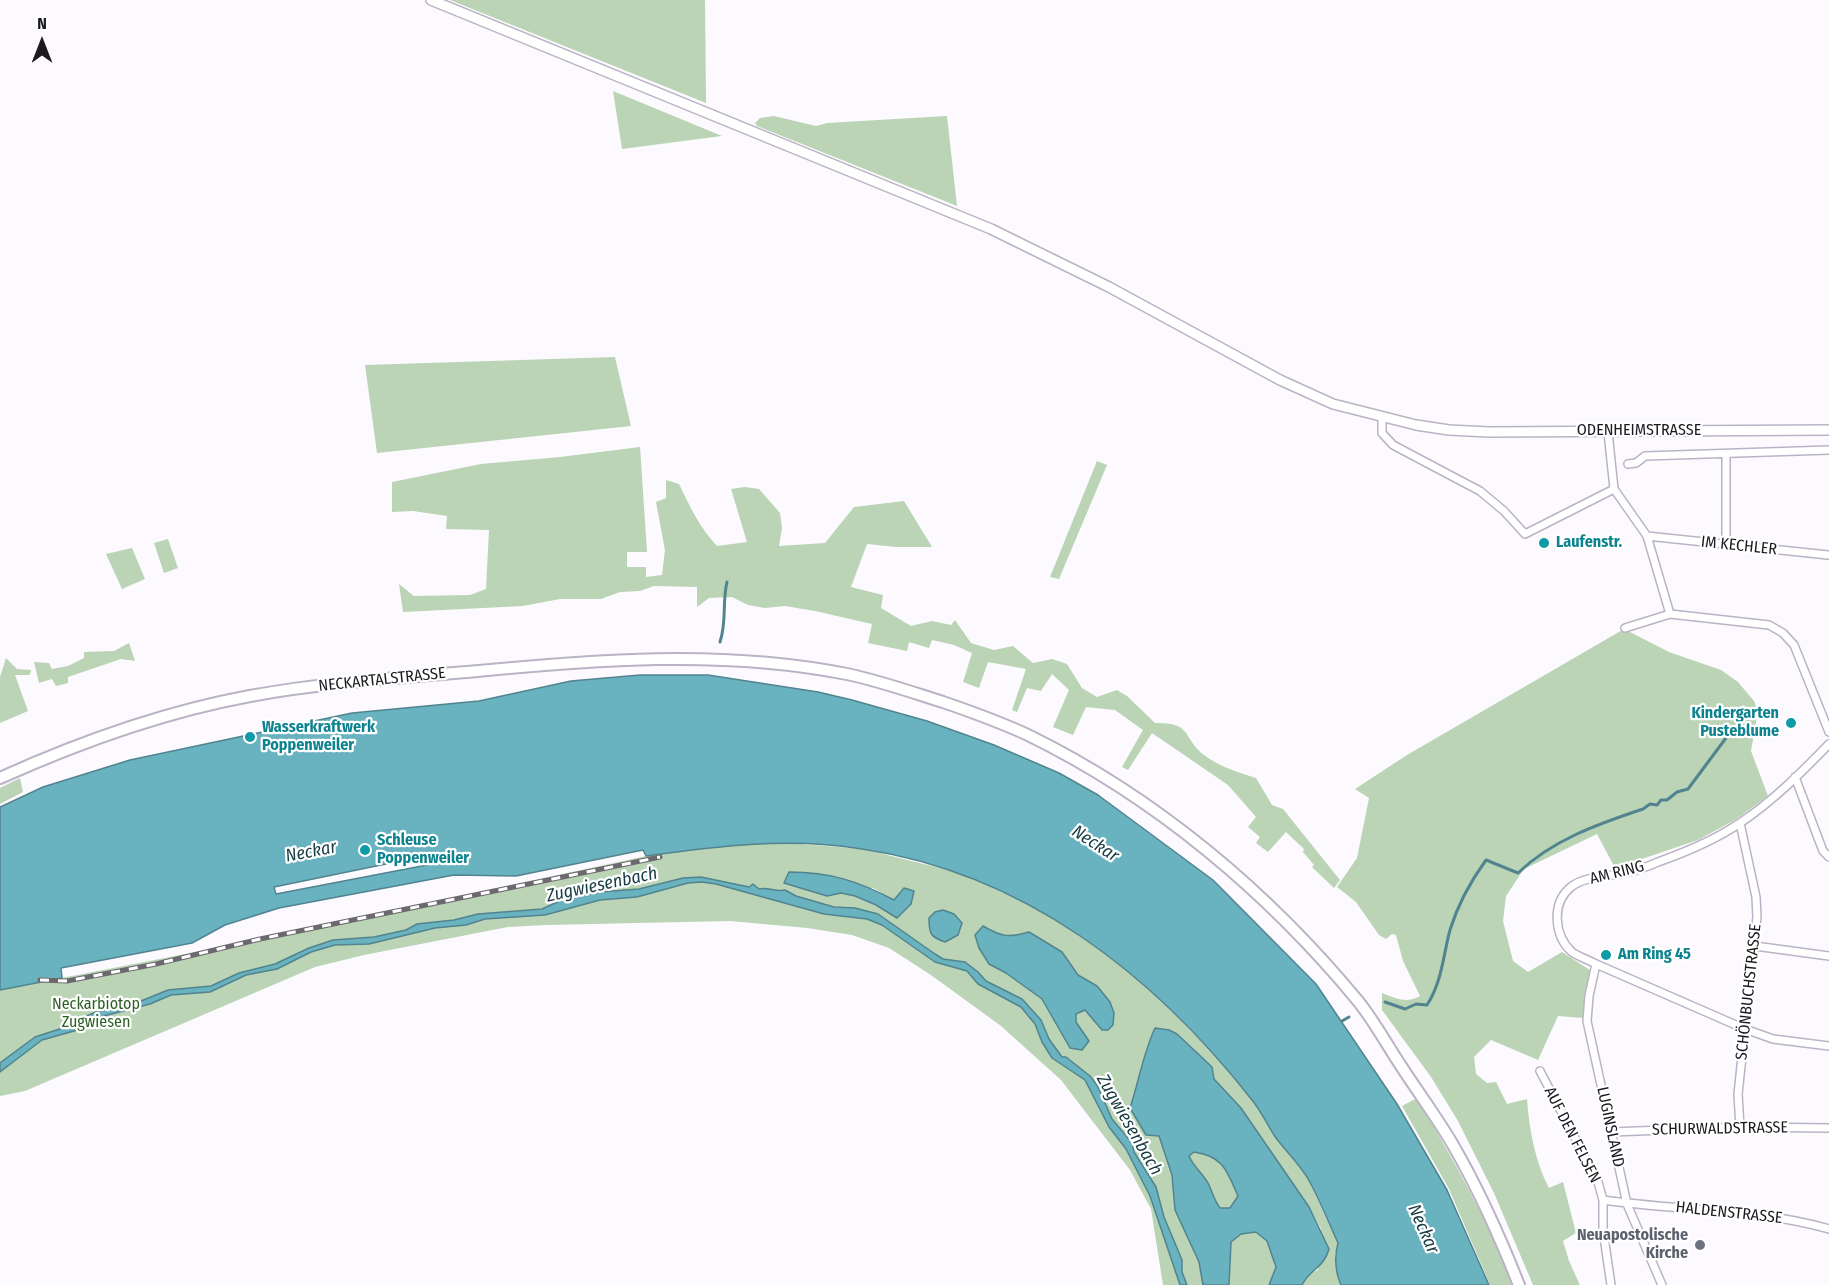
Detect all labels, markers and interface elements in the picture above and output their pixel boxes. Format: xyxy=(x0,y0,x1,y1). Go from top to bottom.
north arrow xyxy=(12,12,72,72)
text: N xyxy=(37,14,47,33)
street label: ODENHEIMSTRASSE xyxy=(1577,421,1701,441)
street label: IM KECHLER xyxy=(1700,532,1778,560)
place label: Laufenstr. xyxy=(1556,533,1622,553)
marker: Laufenstr. xyxy=(1537,536,1551,550)
street label: NECKARTALSTRASSE xyxy=(318,664,446,696)
place label: Kindergarten Pusteblume xyxy=(1691,704,1779,742)
marker: Kindergarten Pusteblume xyxy=(1784,716,1798,730)
place label: Wasserkraftwerk Poppenweiler xyxy=(262,718,375,756)
marker: Wasserkraftwerk Poppenweiler xyxy=(243,730,257,744)
water label: Neckar xyxy=(1068,821,1122,867)
place label: Schleuse Poppenweiler xyxy=(377,831,469,869)
water label: Neckar xyxy=(284,836,338,868)
marker: Schleuse Poppenweiler xyxy=(358,843,372,857)
street label: AM RING xyxy=(1588,857,1646,889)
water label: Zugwiesenbach xyxy=(545,863,659,907)
street label: SCHÖNBUCHSTRASSE xyxy=(1732,923,1766,1061)
place label: Am Ring 45 xyxy=(1618,945,1691,965)
marker: Am Ring 45 xyxy=(1599,948,1613,962)
park label: Neckarbiotop Zugwiesen xyxy=(52,995,140,1033)
water label: Zugwiesenbach xyxy=(1091,1071,1167,1179)
street label: AUF DEN FELSEN xyxy=(1540,1084,1604,1186)
street label: LUGINSLAND xyxy=(1592,1085,1628,1169)
street label: SCHURWALDSTRASSE xyxy=(1652,1118,1788,1140)
street label: HALDENSTRASSE xyxy=(1675,1198,1783,1228)
water label: Neckar xyxy=(1403,1201,1443,1257)
place label: Neuapostolische Kirche xyxy=(1577,1226,1688,1264)
marker: Neuapostolische Kirche xyxy=(1693,1238,1707,1252)

